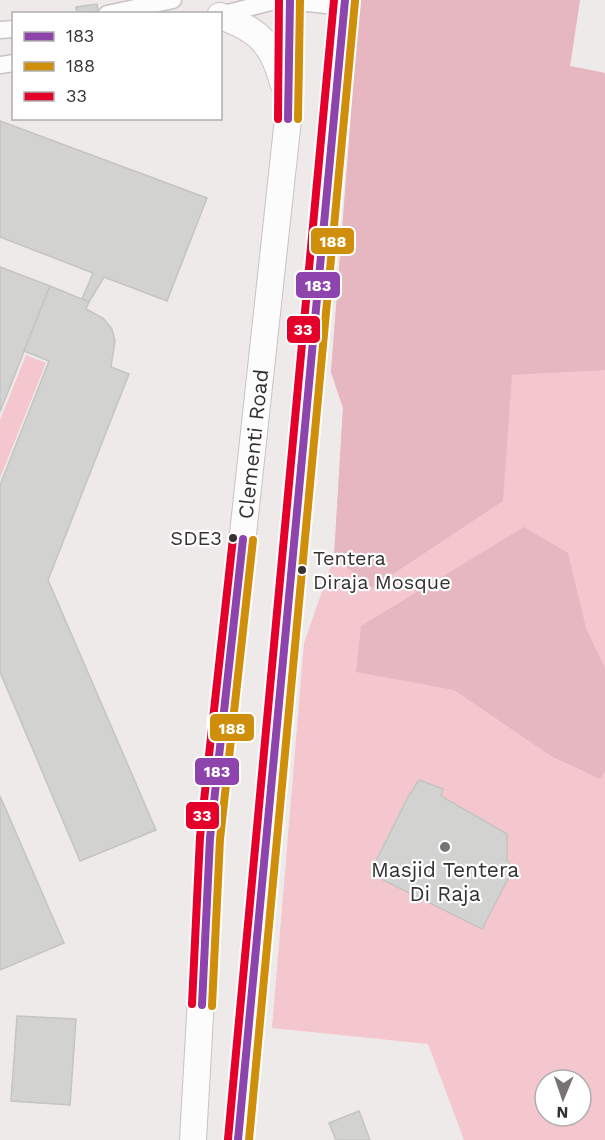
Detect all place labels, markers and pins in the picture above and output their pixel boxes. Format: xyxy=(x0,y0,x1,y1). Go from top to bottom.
place label: SDE3 xyxy=(170,526,222,550)
marker: SDE3 xyxy=(227,532,239,544)
place label: Tentera Diraja Mosque xyxy=(313,546,451,594)
marker: Tentera Diraja Mosque xyxy=(296,564,308,576)
marker: Masjid Tentera Di Raja xyxy=(438,840,452,854)
place label: Masjid Tentera Di Raja xyxy=(371,857,519,906)

